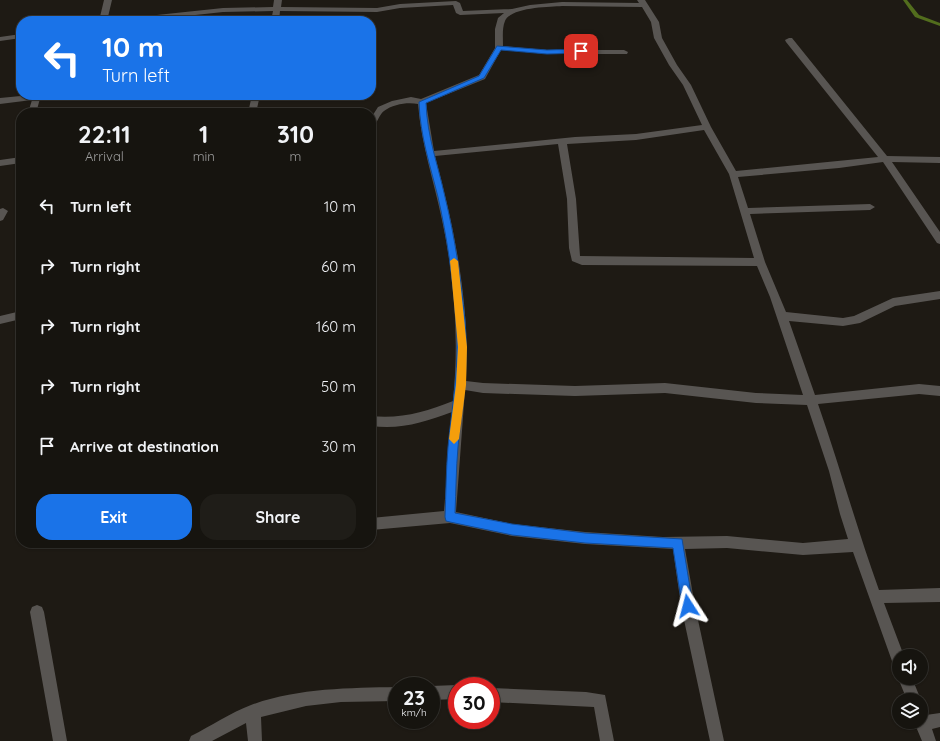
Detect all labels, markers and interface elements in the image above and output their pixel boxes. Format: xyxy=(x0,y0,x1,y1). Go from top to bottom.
text: 10 m xyxy=(102,29,164,64)
icon: left xyxy=(36,32,88,84)
pin xyxy=(564,34,598,68)
icon: arrive xyxy=(570,40,592,62)
text: Turn left xyxy=(102,64,170,87)
text: 22:11 xyxy=(78,119,131,149)
text: 1 xyxy=(199,119,208,149)
text: 310 xyxy=(277,119,314,149)
text: Arrival xyxy=(85,148,124,164)
text: min xyxy=(193,148,215,164)
text: m xyxy=(289,148,301,164)
icon: left xyxy=(36,195,58,217)
text: Turn left xyxy=(70,197,132,216)
text: 10 m xyxy=(324,197,356,216)
icon: right xyxy=(36,255,58,277)
text: Turn right xyxy=(70,257,141,276)
text: 60 m xyxy=(321,257,356,276)
icon: right xyxy=(36,315,58,337)
text: Turn right xyxy=(70,317,141,336)
text: 160 m xyxy=(316,317,356,336)
icon: right xyxy=(36,375,58,397)
text: Turn right xyxy=(70,377,141,396)
text: 50 m xyxy=(321,377,356,396)
icon: arrive xyxy=(36,435,58,457)
text: Arrive at destination xyxy=(70,437,219,456)
text: 30 m xyxy=(321,437,356,456)
button: Exit xyxy=(36,494,192,540)
button: Share xyxy=(200,494,356,540)
position arrow xyxy=(667,585,709,627)
map controls xyxy=(892,649,928,729)
button: sound xyxy=(892,649,928,685)
speed limit sign: 30 xyxy=(448,677,500,729)
text: 23 xyxy=(403,685,425,710)
button: layers xyxy=(892,693,928,729)
text: km/h xyxy=(401,706,427,719)

